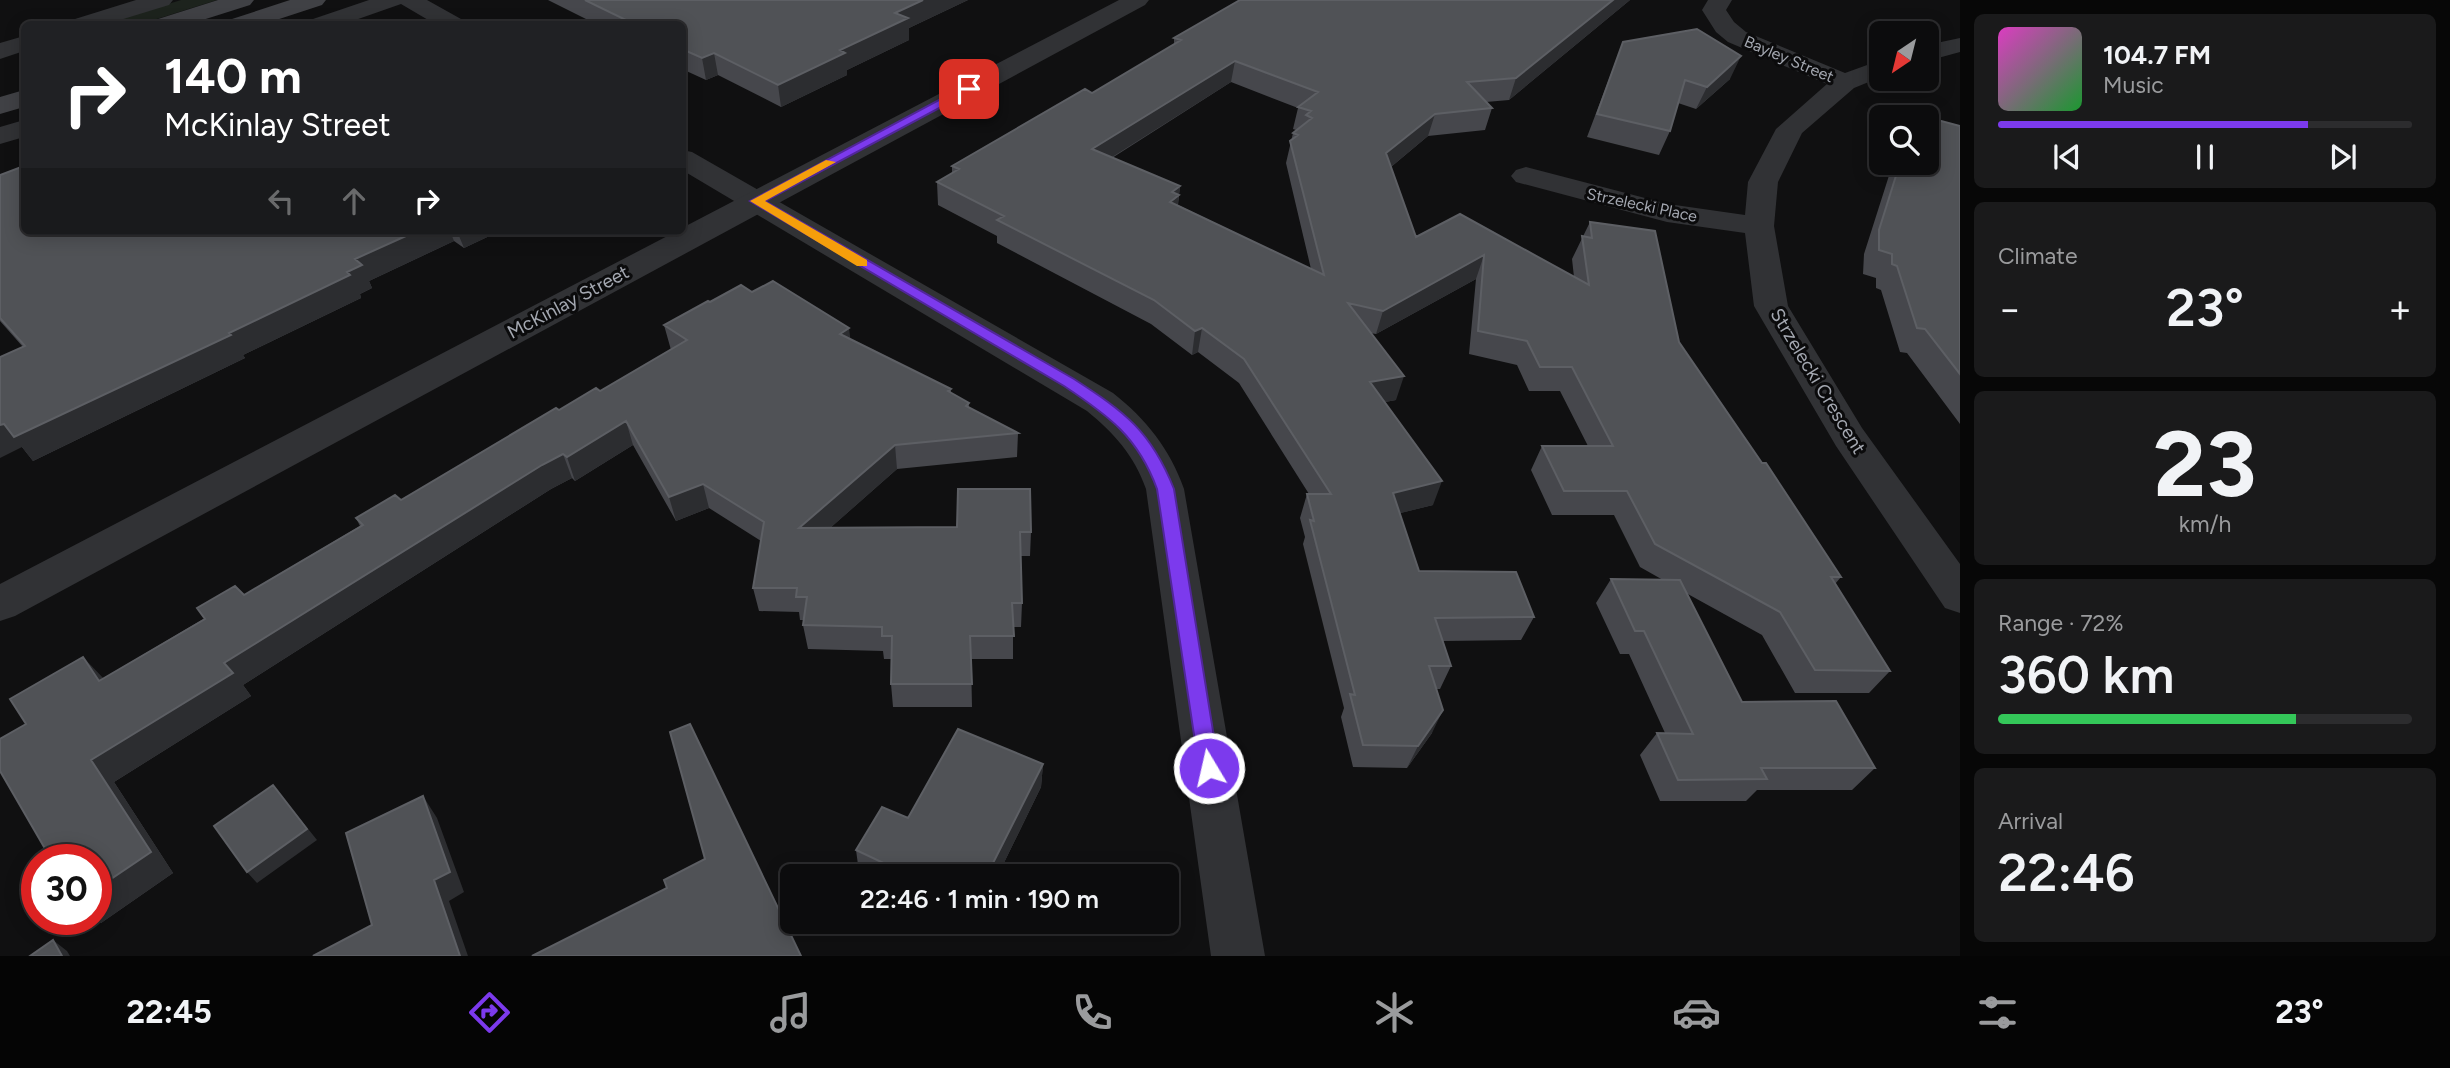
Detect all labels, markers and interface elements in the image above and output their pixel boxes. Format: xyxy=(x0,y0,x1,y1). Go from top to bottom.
north arrow xyxy=(1869,21,1939,91)
map controls xyxy=(1869,21,1939,175)
street label: Bayley Street xyxy=(1741,32,1837,86)
text: 104.7 FM xyxy=(2103,39,2211,71)
text: 140 m xyxy=(164,46,302,105)
icon: right xyxy=(49,49,140,140)
pin xyxy=(939,59,999,119)
icon: arrive xyxy=(950,70,988,108)
text: Music xyxy=(2103,71,2164,99)
button: search xyxy=(1869,105,1939,175)
text: McKinlay Street xyxy=(164,106,391,144)
icon: previous xyxy=(2048,138,2086,176)
icon: pause xyxy=(2186,138,2224,176)
icon: next xyxy=(2324,138,2362,176)
icon: left xyxy=(262,182,300,220)
icon: ahead xyxy=(335,182,373,220)
icon: right xyxy=(408,182,446,220)
street label: Strzelecki Place xyxy=(1585,184,1699,226)
text: Climate xyxy=(1998,242,2077,270)
street label: McKinlay Street xyxy=(503,260,633,344)
text: 23° xyxy=(2166,277,2244,339)
text: − xyxy=(1998,286,2022,332)
text: + xyxy=(2388,286,2412,332)
street label: Strzelecki Crescent xyxy=(1765,304,1871,458)
text: 23 xyxy=(2153,410,2257,519)
text: km/h xyxy=(2179,510,2231,538)
text: Range · 72% xyxy=(1998,609,2124,637)
text: 360 km xyxy=(1998,644,2174,706)
position arrow xyxy=(1172,731,1246,805)
text: Arrival xyxy=(1998,807,2063,835)
text: 22:46 xyxy=(1998,842,2135,904)
speed limit sign: 30 xyxy=(21,844,112,935)
text: 22:46 · 1 min · 190 m xyxy=(860,883,1099,915)
icon: directions xyxy=(465,988,514,1037)
icon: music xyxy=(766,988,815,1037)
icon: phone xyxy=(1068,988,1117,1037)
icon: climate xyxy=(1370,988,1419,1037)
icon: car xyxy=(1672,988,1721,1037)
icon: filters xyxy=(1973,988,2022,1037)
text: 22:45 xyxy=(126,993,212,1031)
text: 23° xyxy=(2275,993,2324,1031)

